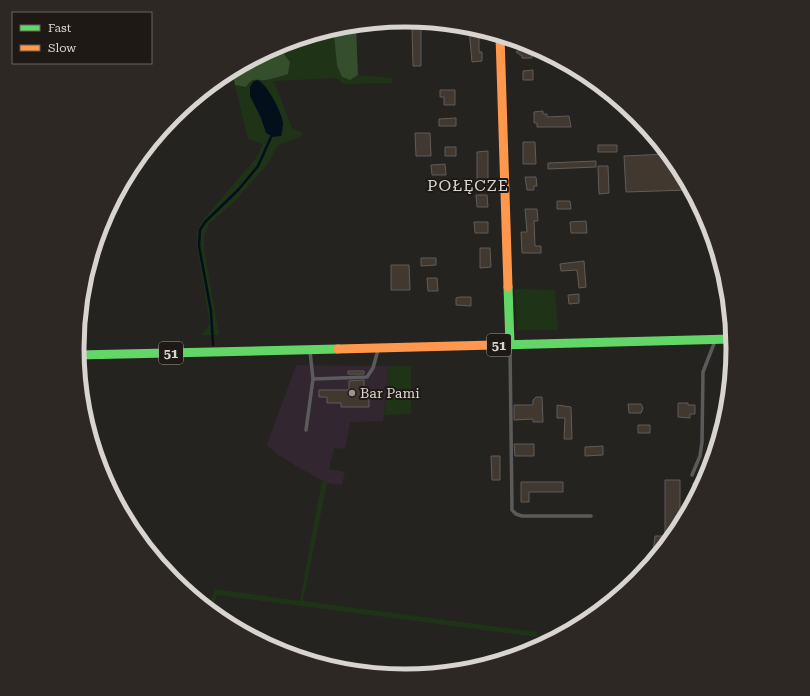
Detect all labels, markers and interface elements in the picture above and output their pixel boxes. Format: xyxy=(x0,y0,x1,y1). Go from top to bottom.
legend xyxy=(12,12,152,64)
text: Fast xyxy=(48,21,72,35)
text: Slow xyxy=(48,41,76,55)
district label: POŁĘCZE xyxy=(427,176,509,195)
road number: 51 xyxy=(487,334,511,356)
road number: 51 xyxy=(159,342,183,364)
place label: Bar Pami xyxy=(360,385,420,401)
marker: Bar Pami xyxy=(347,388,357,398)

